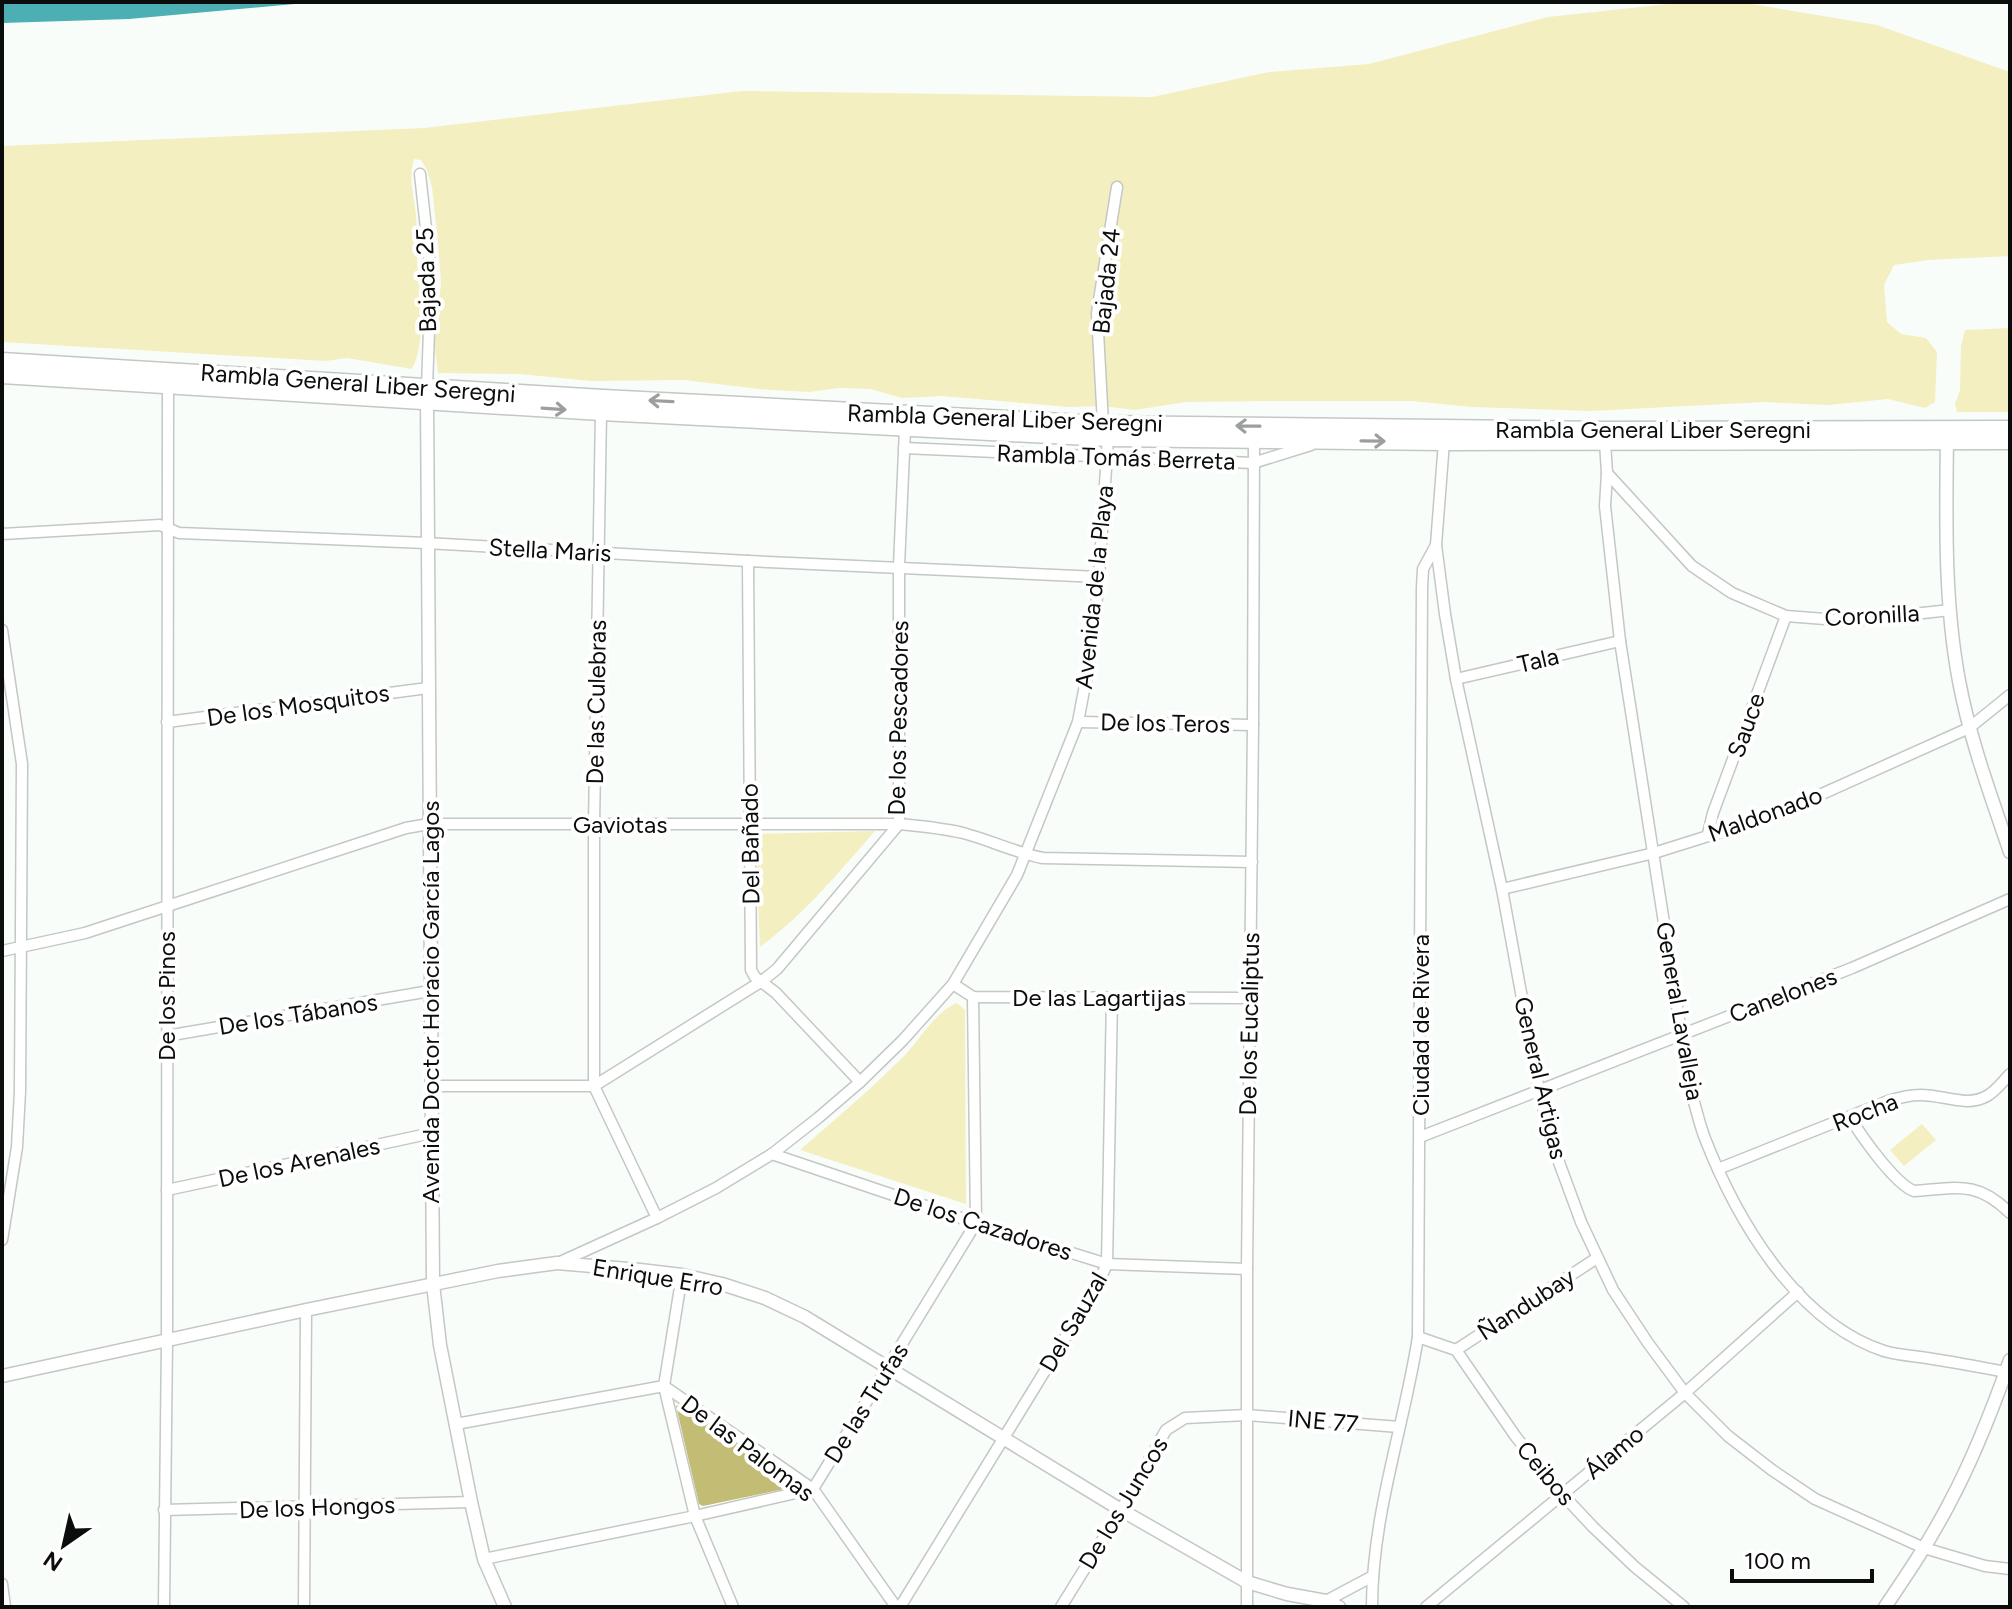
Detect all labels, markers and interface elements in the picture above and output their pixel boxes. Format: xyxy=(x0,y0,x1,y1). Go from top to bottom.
street label: Bajada 25 xyxy=(410,227,442,333)
street label: Bajada 24 xyxy=(1086,227,1126,335)
street label: Rambla General Liber Seregni xyxy=(199,358,517,408)
one-way arrow xyxy=(648,394,675,409)
street label: Rambla General Liber Seregni xyxy=(847,398,1163,438)
one-way arrow xyxy=(540,402,567,417)
street label: Rambla General Liber Seregni xyxy=(1495,415,1811,444)
one-way arrow xyxy=(1235,418,1262,434)
one-way arrow xyxy=(1359,434,1386,449)
street label: Rambla Tomás Berreta xyxy=(996,438,1236,476)
street label: Avenida de la Playa xyxy=(1069,484,1119,690)
street label: Stella Maris xyxy=(488,532,612,568)
street label: Coronilla xyxy=(1824,598,1920,632)
street label: De las Culebras xyxy=(580,619,612,785)
street label: De los Pescadores xyxy=(882,620,914,816)
street label: Tala xyxy=(1515,641,1561,679)
street label: De los Mosquitos xyxy=(205,678,391,732)
street label: Sauce xyxy=(1721,689,1771,761)
street label: De los Teros xyxy=(1100,707,1230,739)
street label: Maldonado xyxy=(1704,780,1826,848)
street label: Del Bañado xyxy=(734,783,766,905)
street label: Avenida Doctor Horacio García Lagos xyxy=(416,801,445,1203)
street label: Gaviotas xyxy=(573,810,667,839)
street label: General Lavalleja xyxy=(1650,919,1710,1103)
street label: De los Pinos xyxy=(152,931,181,1061)
street label: De los Eucaliptus xyxy=(1233,932,1265,1116)
street label: Ciudad de Rivera xyxy=(1406,934,1435,1116)
street label: Canelones xyxy=(1725,961,1841,1029)
street label: De las Lagartijas xyxy=(1012,983,1186,1012)
street label: De los Tábanos xyxy=(216,987,380,1041)
street label: General Artigas xyxy=(1508,994,1574,1162)
street label: Rocha xyxy=(1828,1086,1902,1138)
street label: De los Arenales xyxy=(216,1131,382,1193)
street label: De los Cazadores xyxy=(890,1182,1076,1266)
street label: Enrique Erro xyxy=(591,1252,725,1302)
street label: Ñandubay xyxy=(1472,1262,1581,1346)
street label: Del Sauzal xyxy=(1033,1267,1113,1377)
street label: De las Trufas xyxy=(818,1338,914,1468)
street label: De las Palomas xyxy=(676,1389,820,1507)
street label: INE 77 xyxy=(1286,1403,1360,1439)
street label: Álamo xyxy=(1579,1419,1649,1485)
street label: De los Juncos xyxy=(1072,1432,1174,1574)
street label: Ceibos xyxy=(1511,1435,1581,1511)
street label: De los Hongos xyxy=(238,1490,396,1524)
north arrow xyxy=(24,1505,104,1585)
scale bar xyxy=(1732,1533,1872,1583)
text: N xyxy=(38,1545,68,1577)
text: 100 m xyxy=(1744,1546,1811,1575)

